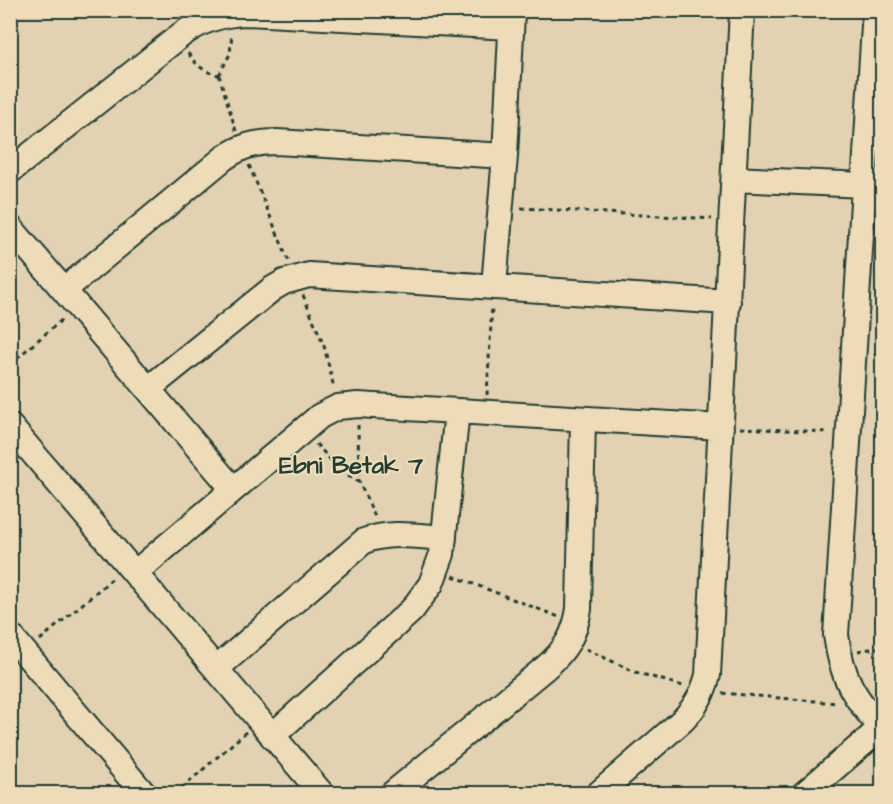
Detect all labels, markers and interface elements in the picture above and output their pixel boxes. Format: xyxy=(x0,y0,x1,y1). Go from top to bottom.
district label: Ebni Betak 7 xyxy=(279,449,423,483)

